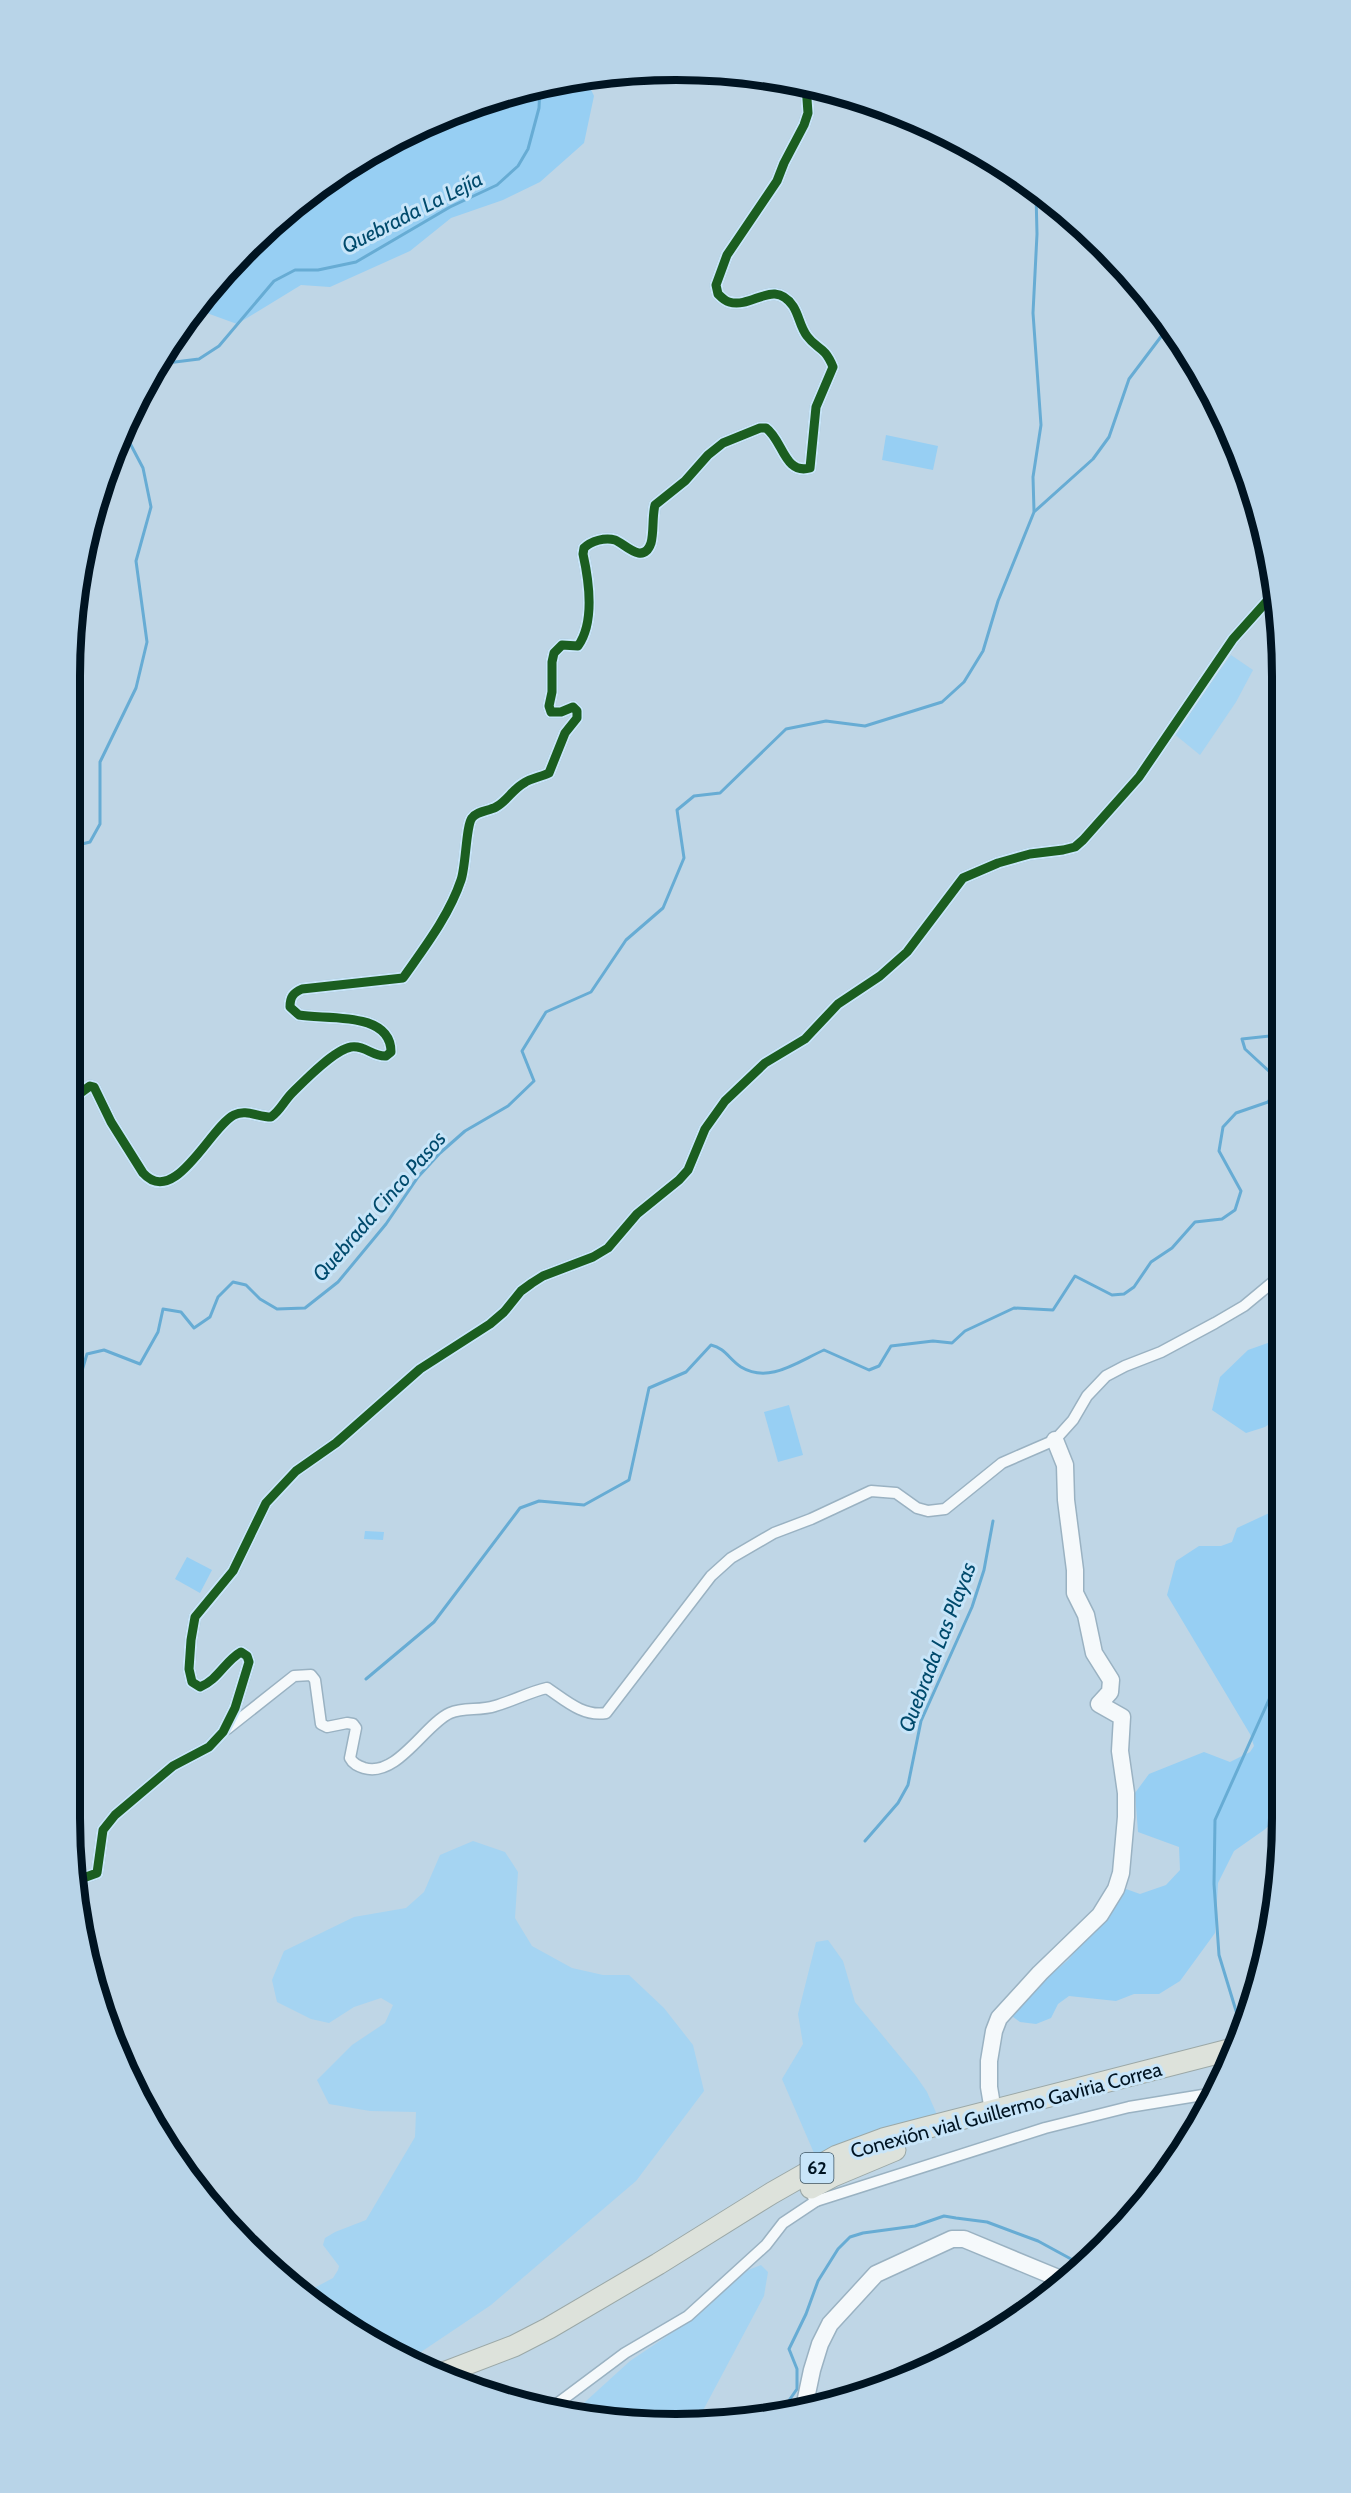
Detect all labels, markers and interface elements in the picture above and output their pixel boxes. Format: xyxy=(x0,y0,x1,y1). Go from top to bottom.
water label: Quebrada La Lejía xyxy=(337,166,487,259)
water label: Quebrada Cinco Pasos xyxy=(307,1126,451,1286)
water label: Quebrada Las Playas xyxy=(893,1559,981,1735)
street label: Conexión vial Guillermo Gaviria Correa xyxy=(848,2057,1165,2163)
road number: 62 xyxy=(800,2153,834,2183)

